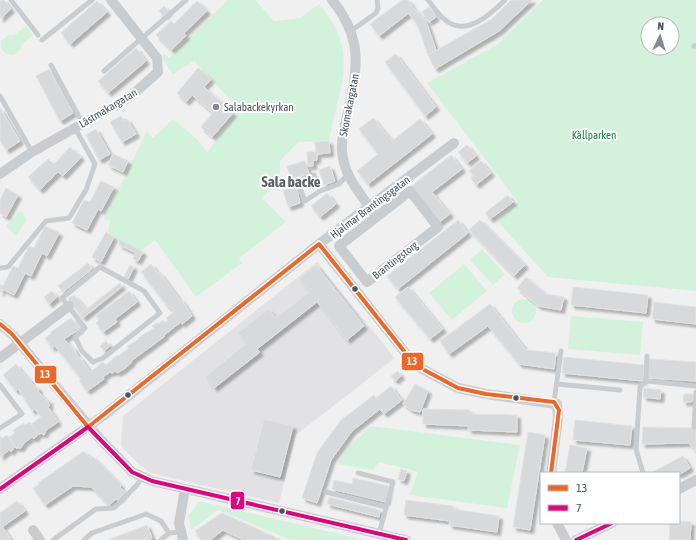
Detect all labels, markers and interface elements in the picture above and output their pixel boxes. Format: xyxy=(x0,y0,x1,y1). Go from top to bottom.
north arrow xyxy=(640,16,680,56)
text: N xyxy=(657,20,664,32)
street label: Skomakargatan xyxy=(337,73,361,137)
street label: Lästmakargatan xyxy=(77,86,139,130)
place label: Salabackekyrkan xyxy=(224,101,294,113)
marker: Salabackekyrkan xyxy=(211,102,221,112)
park label: Källparken xyxy=(572,129,616,141)
district label: Sala backe xyxy=(261,173,321,190)
street label: Hjalmar Brantingsgatan xyxy=(328,173,412,241)
street label: Brantingstorg xyxy=(370,238,420,281)
unlabelled marker xyxy=(350,284,360,294)
line badge: 13 xyxy=(401,352,424,371)
text: 13 xyxy=(407,355,417,367)
line badge: 13 xyxy=(34,365,57,384)
text: 13 xyxy=(40,368,50,380)
unlabelled marker xyxy=(123,390,133,400)
unlabelled marker xyxy=(511,393,521,403)
legend xyxy=(540,472,680,524)
text: 13 xyxy=(576,481,587,495)
line badge: 7 xyxy=(230,491,245,510)
text: 7 xyxy=(235,495,241,507)
text: 7 xyxy=(576,501,582,515)
unlabelled marker xyxy=(277,506,287,516)

